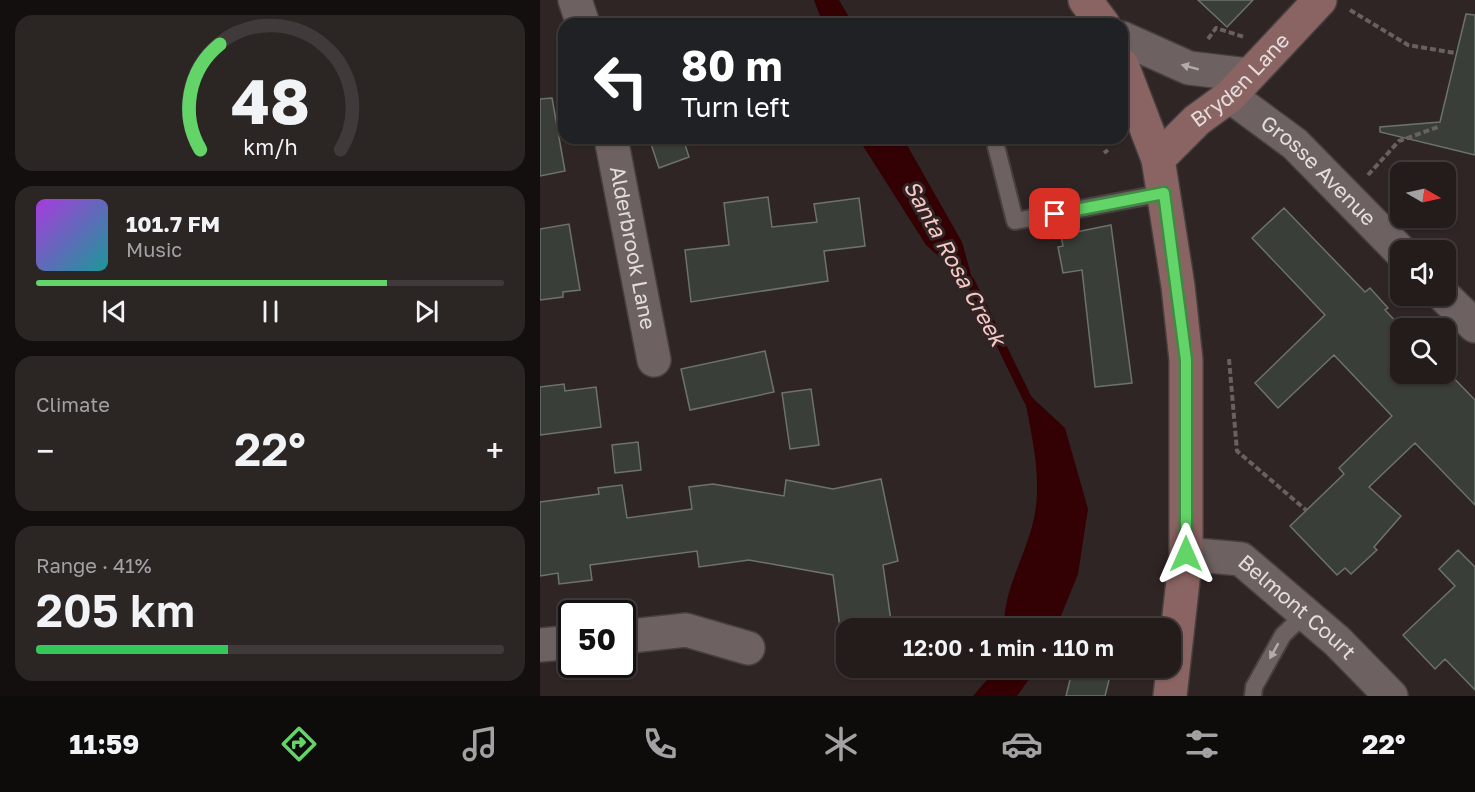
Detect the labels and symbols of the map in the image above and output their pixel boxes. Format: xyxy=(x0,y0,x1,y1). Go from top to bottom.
street label: Bryden Lane xyxy=(1185,27,1294,132)
one-way arrow xyxy=(1181,61,1199,71)
street label: Grosse Avenue xyxy=(1256,109,1382,231)
north arrow xyxy=(1390,162,1456,228)
street label: Alderbrook Lane xyxy=(605,164,662,332)
water label: Santa Rosa Creek xyxy=(899,175,1013,353)
pin xyxy=(1029,188,1080,239)
position arrow xyxy=(1154,522,1218,586)
street label: Belmont Court xyxy=(1233,548,1362,664)
speed limit sign: 50 xyxy=(558,600,636,678)
one-way arrow xyxy=(1269,643,1279,660)

